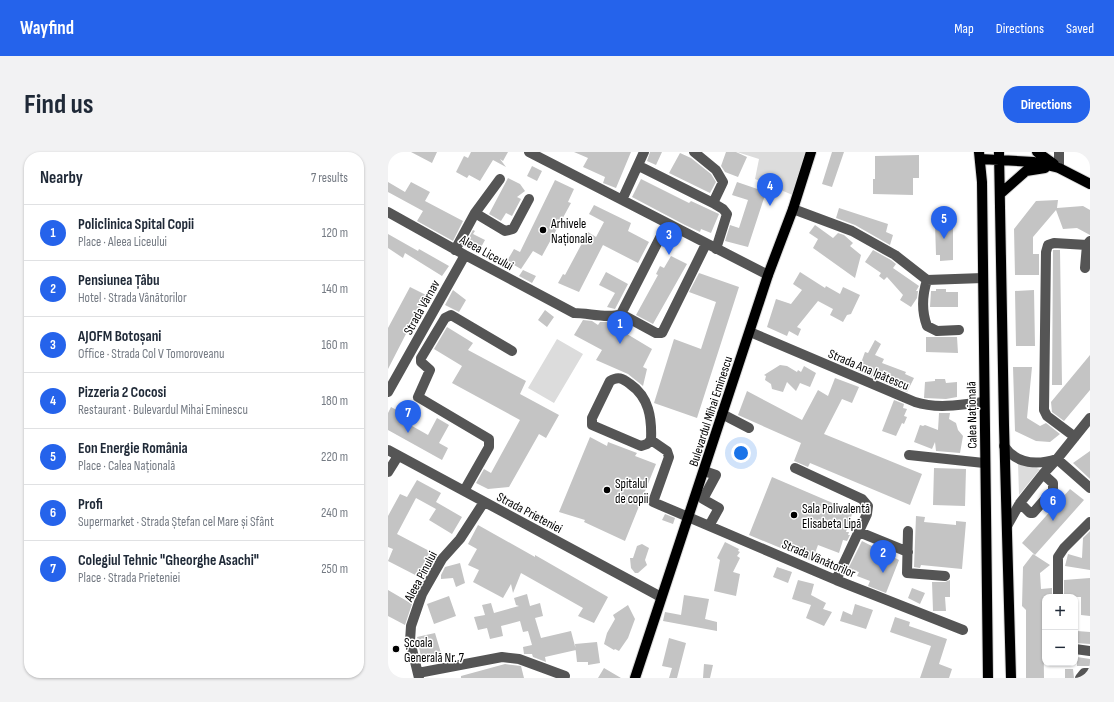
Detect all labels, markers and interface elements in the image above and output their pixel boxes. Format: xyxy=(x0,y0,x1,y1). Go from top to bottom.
text: Wayfind xyxy=(20,17,74,40)
text: Map xyxy=(954,20,974,37)
text: Directions xyxy=(996,20,1044,37)
text: Saved xyxy=(1066,20,1094,37)
button: Directions xyxy=(1003,86,1090,123)
text: Find us xyxy=(24,88,93,121)
text: Nearby xyxy=(40,168,83,188)
text: 7 results xyxy=(311,170,348,186)
pin: 4 xyxy=(757,173,783,206)
pin: 5 xyxy=(931,206,957,239)
text: Policlinica Spital Copii xyxy=(78,215,194,234)
place label: Arhivele Naționale xyxy=(550,216,593,247)
pin: 3 xyxy=(656,222,682,255)
text: 1 xyxy=(50,225,56,241)
text: 120 m xyxy=(322,225,348,241)
marker: Arhivele Naționale xyxy=(538,225,548,235)
street label: Aleea Liceului xyxy=(456,231,516,274)
text: Place · Aleea Liceului xyxy=(78,234,167,250)
text: Pensiunea Țâbu xyxy=(78,271,160,290)
street label: Strada Vârnav xyxy=(400,277,443,338)
text: 2 xyxy=(50,281,56,297)
text: 140 m xyxy=(322,281,348,297)
text: Hotel · Strada Vânătorilor xyxy=(78,290,187,306)
pin: 1 xyxy=(607,311,633,344)
text: AJOFM Botoșani xyxy=(78,327,161,346)
text: 3 xyxy=(50,337,56,353)
text: 160 m xyxy=(322,337,348,353)
text: Office · Strada Col V Tomoroveanu xyxy=(78,346,224,362)
street label: Strada Ana Ipătescu xyxy=(826,346,911,394)
street label: Bulevardul Mihai Eminescu xyxy=(686,354,736,468)
street label: Calea Națională xyxy=(963,381,981,449)
text: Pizzeria 2 Cocosi xyxy=(78,383,166,402)
text: 4 xyxy=(50,393,56,409)
text: 180 m xyxy=(322,393,348,409)
pin: 7 xyxy=(395,400,421,433)
text: Restaurant · Bulevardul Mihai Eminescu xyxy=(78,402,248,418)
text: Eon Energie România xyxy=(78,439,188,458)
your location xyxy=(731,443,751,463)
text: 5 xyxy=(50,449,56,465)
text: 220 m xyxy=(321,449,348,465)
text: Place · Calea Națională xyxy=(78,458,175,474)
place label: Spitalul de copii xyxy=(615,476,648,507)
marker: Spitalul de copii xyxy=(602,485,612,495)
pin: 6 xyxy=(1040,488,1066,521)
street label: Strada Prieteniei xyxy=(494,489,565,537)
text: Profi xyxy=(78,495,103,514)
place label: Sala Polivalentă Elisabeta Lipă xyxy=(802,501,870,532)
text: 6 xyxy=(50,505,56,521)
text: 240 m xyxy=(321,505,348,521)
marker: Sala Polivalentă Elisabeta Lipă xyxy=(789,510,799,520)
text: Supermarket · Strada Ștefan cel Mare și Sfânt xyxy=(78,514,274,530)
street label: Strada Vânătorilor xyxy=(779,536,858,582)
pin: 2 xyxy=(870,540,896,573)
street label: Aleea Pinului xyxy=(400,548,441,605)
text: Colegiul Tehnic "Gheorghe Asachi" xyxy=(78,551,259,570)
text: 7 xyxy=(50,561,56,577)
text: 250 m xyxy=(321,561,348,577)
text: Place · Strada Prieteniei xyxy=(78,570,180,586)
map controls xyxy=(1042,594,1078,666)
button: + xyxy=(1042,594,1078,630)
button: − xyxy=(1042,630,1078,666)
place label: Școala Generală Nr. 7 xyxy=(404,635,465,666)
marker: Școala Generală Nr. 7 xyxy=(391,644,401,654)

